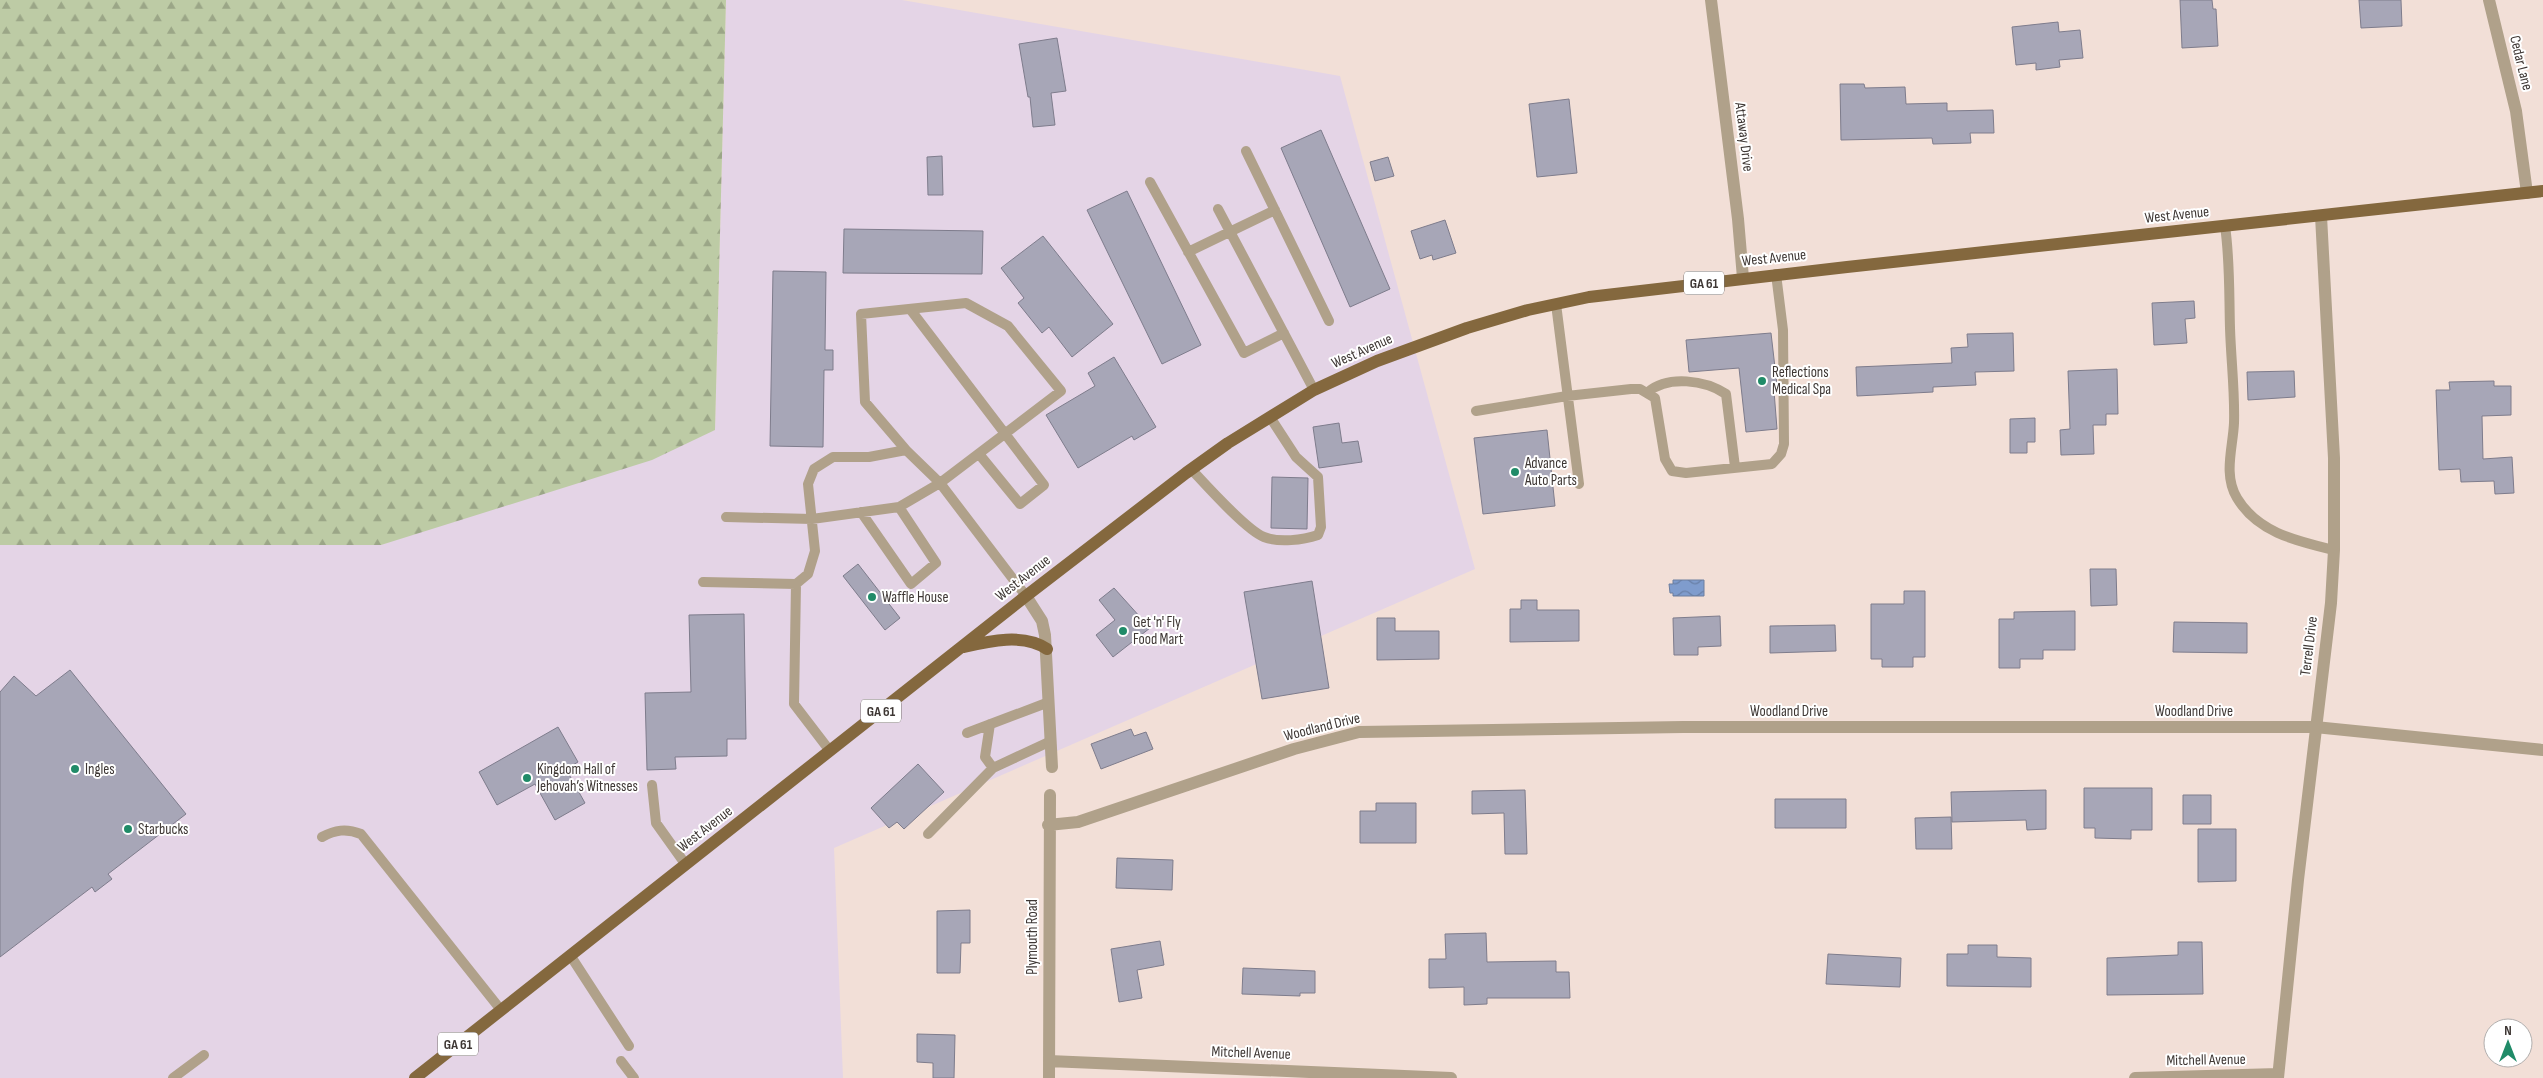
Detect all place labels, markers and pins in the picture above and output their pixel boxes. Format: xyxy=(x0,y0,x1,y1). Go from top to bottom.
place label: Reflections Medical Spa xyxy=(1772,363,1831,399)
marker: Reflections Medical Spa xyxy=(1756,375,1768,387)
place label: Advance Auto Parts xyxy=(1524,454,1577,490)
marker: Advance Auto Parts xyxy=(1509,466,1521,478)
place label: Waffle House xyxy=(882,588,948,607)
marker: Waffle House xyxy=(866,591,878,603)
place label: Get 'n' Fly Food Mart xyxy=(1133,613,1184,649)
marker: Get 'n' Fly Food Mart xyxy=(1117,625,1129,637)
place label: Ingles xyxy=(85,760,115,779)
place label: Kingdom Hall of Jehovah’s Witnesses xyxy=(536,760,638,796)
marker: Ingles xyxy=(69,763,81,775)
marker: Kingdom Hall of Jehovah’s Witnesses xyxy=(521,772,533,784)
place label: Starbucks xyxy=(138,820,188,839)
marker: Starbucks xyxy=(122,823,134,835)

